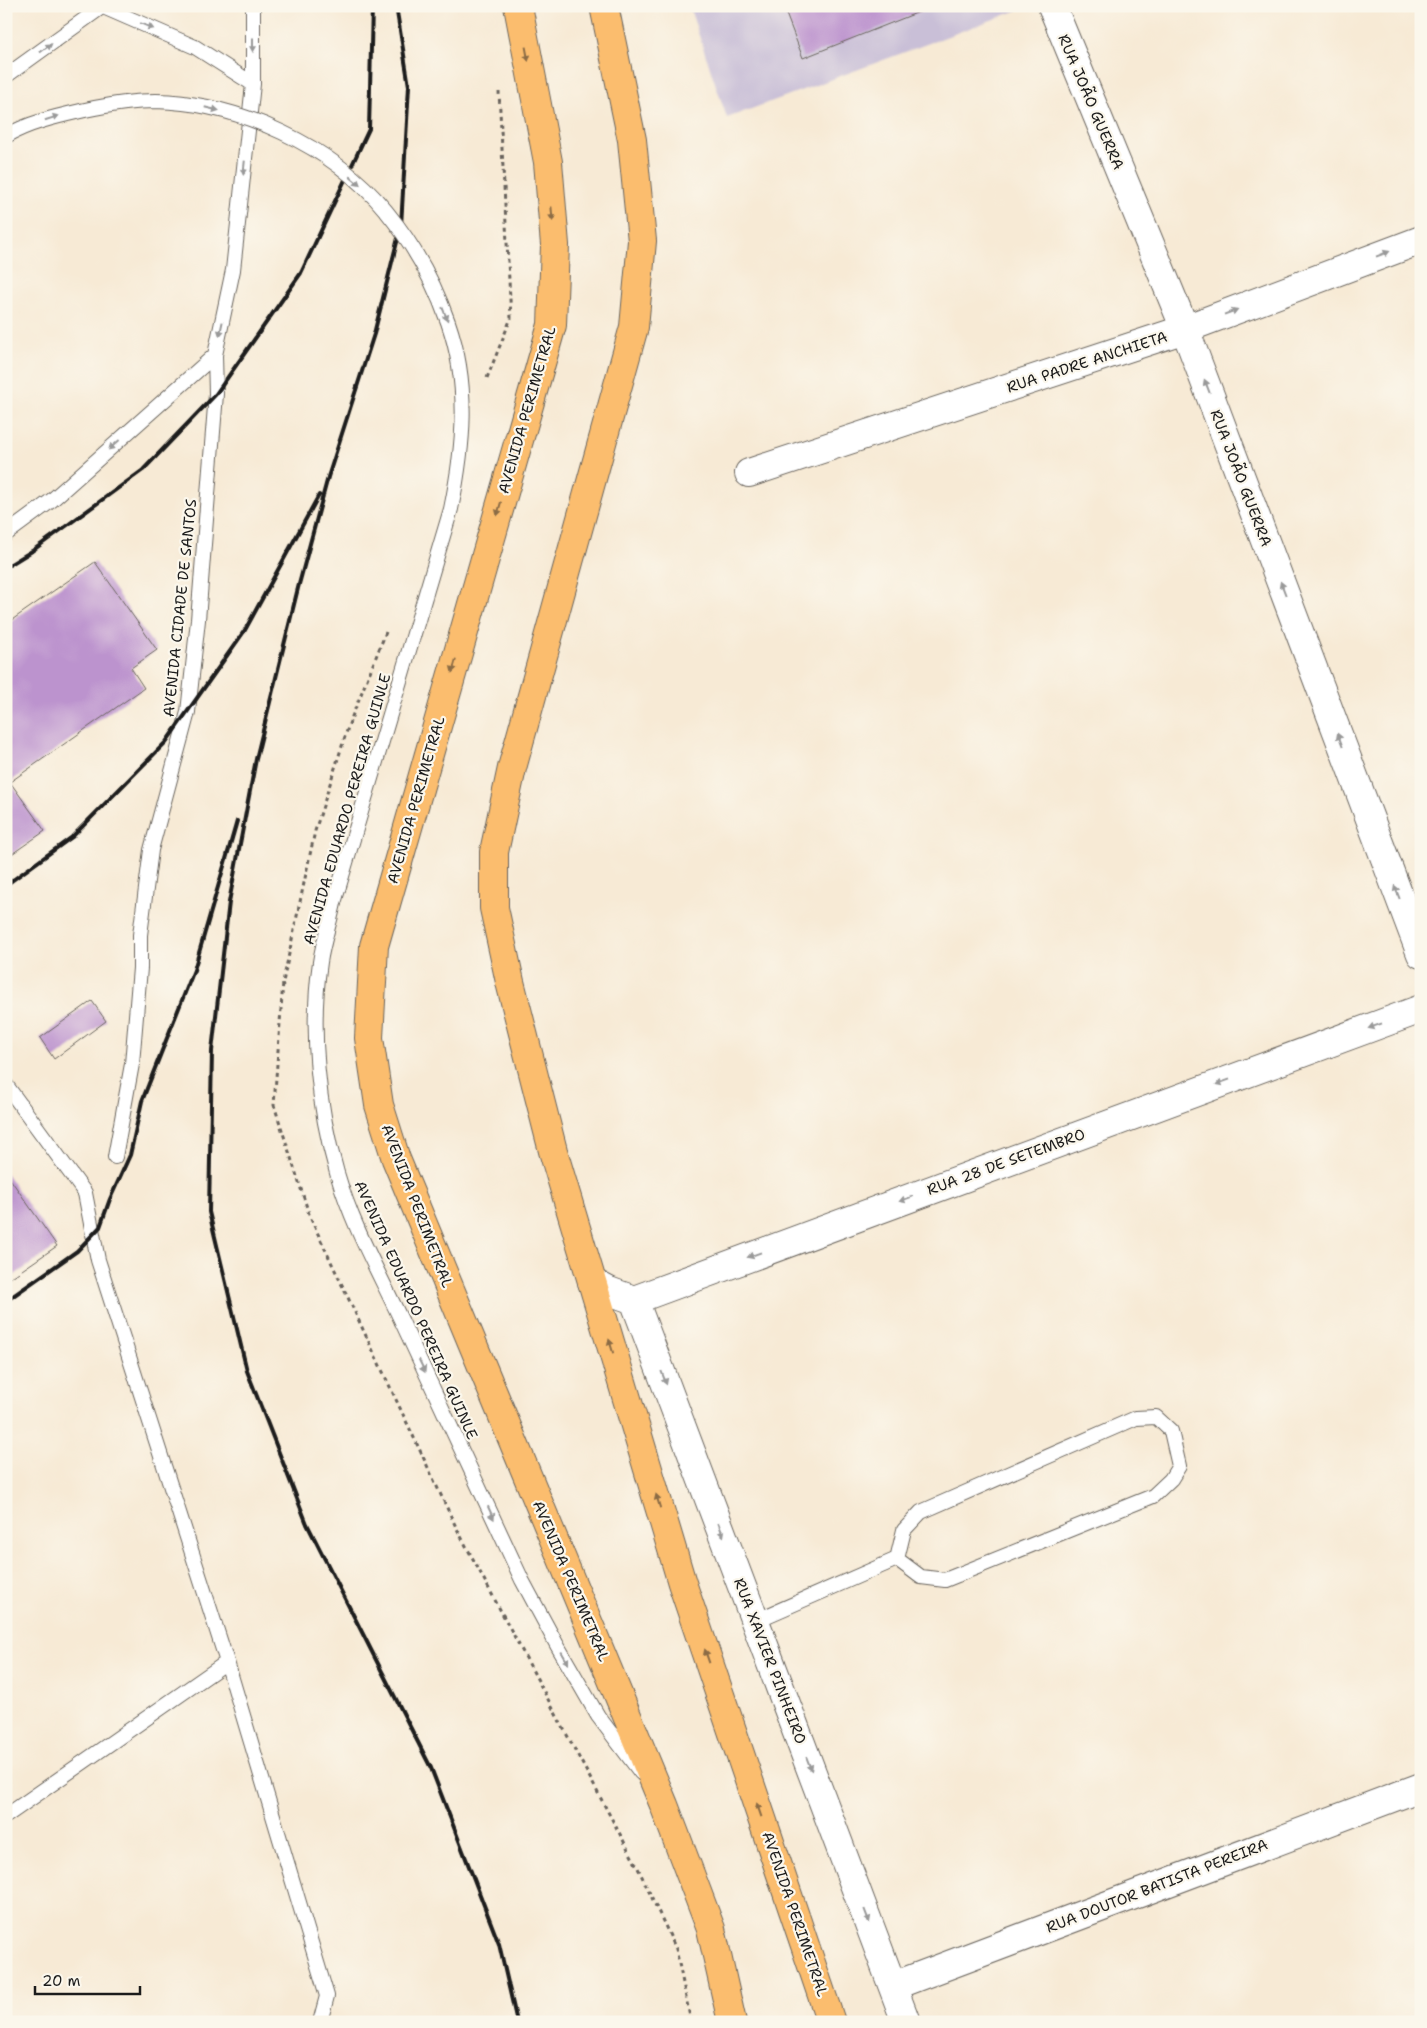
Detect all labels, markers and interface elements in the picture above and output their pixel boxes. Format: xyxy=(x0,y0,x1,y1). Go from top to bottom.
one-way arrow xyxy=(140,23,154,31)
street label: RUA JOÃO GUERRA xyxy=(1053,30,1130,173)
one-way arrow xyxy=(249,37,257,53)
one-way arrow xyxy=(39,43,53,53)
one-way arrow xyxy=(523,47,531,62)
one-way arrow xyxy=(204,105,219,113)
one-way arrow xyxy=(44,114,59,122)
one-way arrow xyxy=(240,160,248,176)
one-way arrow xyxy=(349,175,362,186)
one-way arrow xyxy=(548,207,556,223)
one-way arrow xyxy=(1376,250,1391,258)
one-way arrow xyxy=(441,307,449,322)
one-way arrow xyxy=(1224,308,1239,316)
one-way arrow xyxy=(217,321,225,336)
street label: AVENIDA PERIMETRAL xyxy=(493,324,561,496)
street label: RUA PADRE ANCHIETA xyxy=(1004,326,1170,397)
one-way arrow xyxy=(1203,379,1210,394)
street label: RUA JOÃO GUERRA xyxy=(1206,406,1278,549)
one-way arrow xyxy=(109,439,121,451)
street label: AVENIDA CIDADE DE SANTOS xyxy=(159,498,201,718)
one-way arrow xyxy=(494,502,502,517)
one-way arrow xyxy=(1279,580,1286,595)
one-way arrow xyxy=(450,658,458,673)
street label: AVENIDA EDUARDO PEREIRA GUINLE xyxy=(299,671,395,947)
street label: AVENIDA PERIMETRAL xyxy=(382,714,450,886)
one-way arrow xyxy=(1336,732,1343,747)
one-way arrow xyxy=(1393,884,1400,899)
one-way arrow xyxy=(1367,1022,1382,1030)
one-way arrow xyxy=(1215,1079,1230,1086)
street label: AVENIDA PERIMETRAL xyxy=(377,1121,457,1291)
street label: RUA 28 DE SETEMBRO xyxy=(924,1124,1088,1200)
street label: AVENIDA EDUARDO PEREIRA GUINLE xyxy=(350,1177,482,1443)
one-way arrow xyxy=(898,1195,913,1203)
one-way arrow xyxy=(746,1252,761,1260)
one-way arrow xyxy=(607,1338,615,1353)
one-way arrow xyxy=(419,1359,427,1373)
one-way arrow xyxy=(660,1371,668,1385)
one-way arrow xyxy=(653,1494,661,1509)
street label: AVENIDA PERIMETRAL xyxy=(528,1497,614,1665)
one-way arrow xyxy=(487,1506,495,1521)
one-way arrow xyxy=(717,1523,725,1538)
street label: RUA XAVIER PINHEIRO xyxy=(729,1575,811,1747)
one-way arrow xyxy=(703,1648,711,1663)
one-way arrow xyxy=(560,1652,569,1665)
one-way arrow xyxy=(805,1757,813,1772)
one-way arrow xyxy=(755,1802,763,1817)
street label: AVENIDA PERIMETRAL xyxy=(757,1829,833,1999)
street label: RUA DOUTOR BATISTA PEREIRA xyxy=(1043,1834,1271,1938)
one-way arrow xyxy=(863,1909,871,1923)
scale bar xyxy=(35,1963,140,1995)
text: 20 m xyxy=(42,1971,81,1991)

